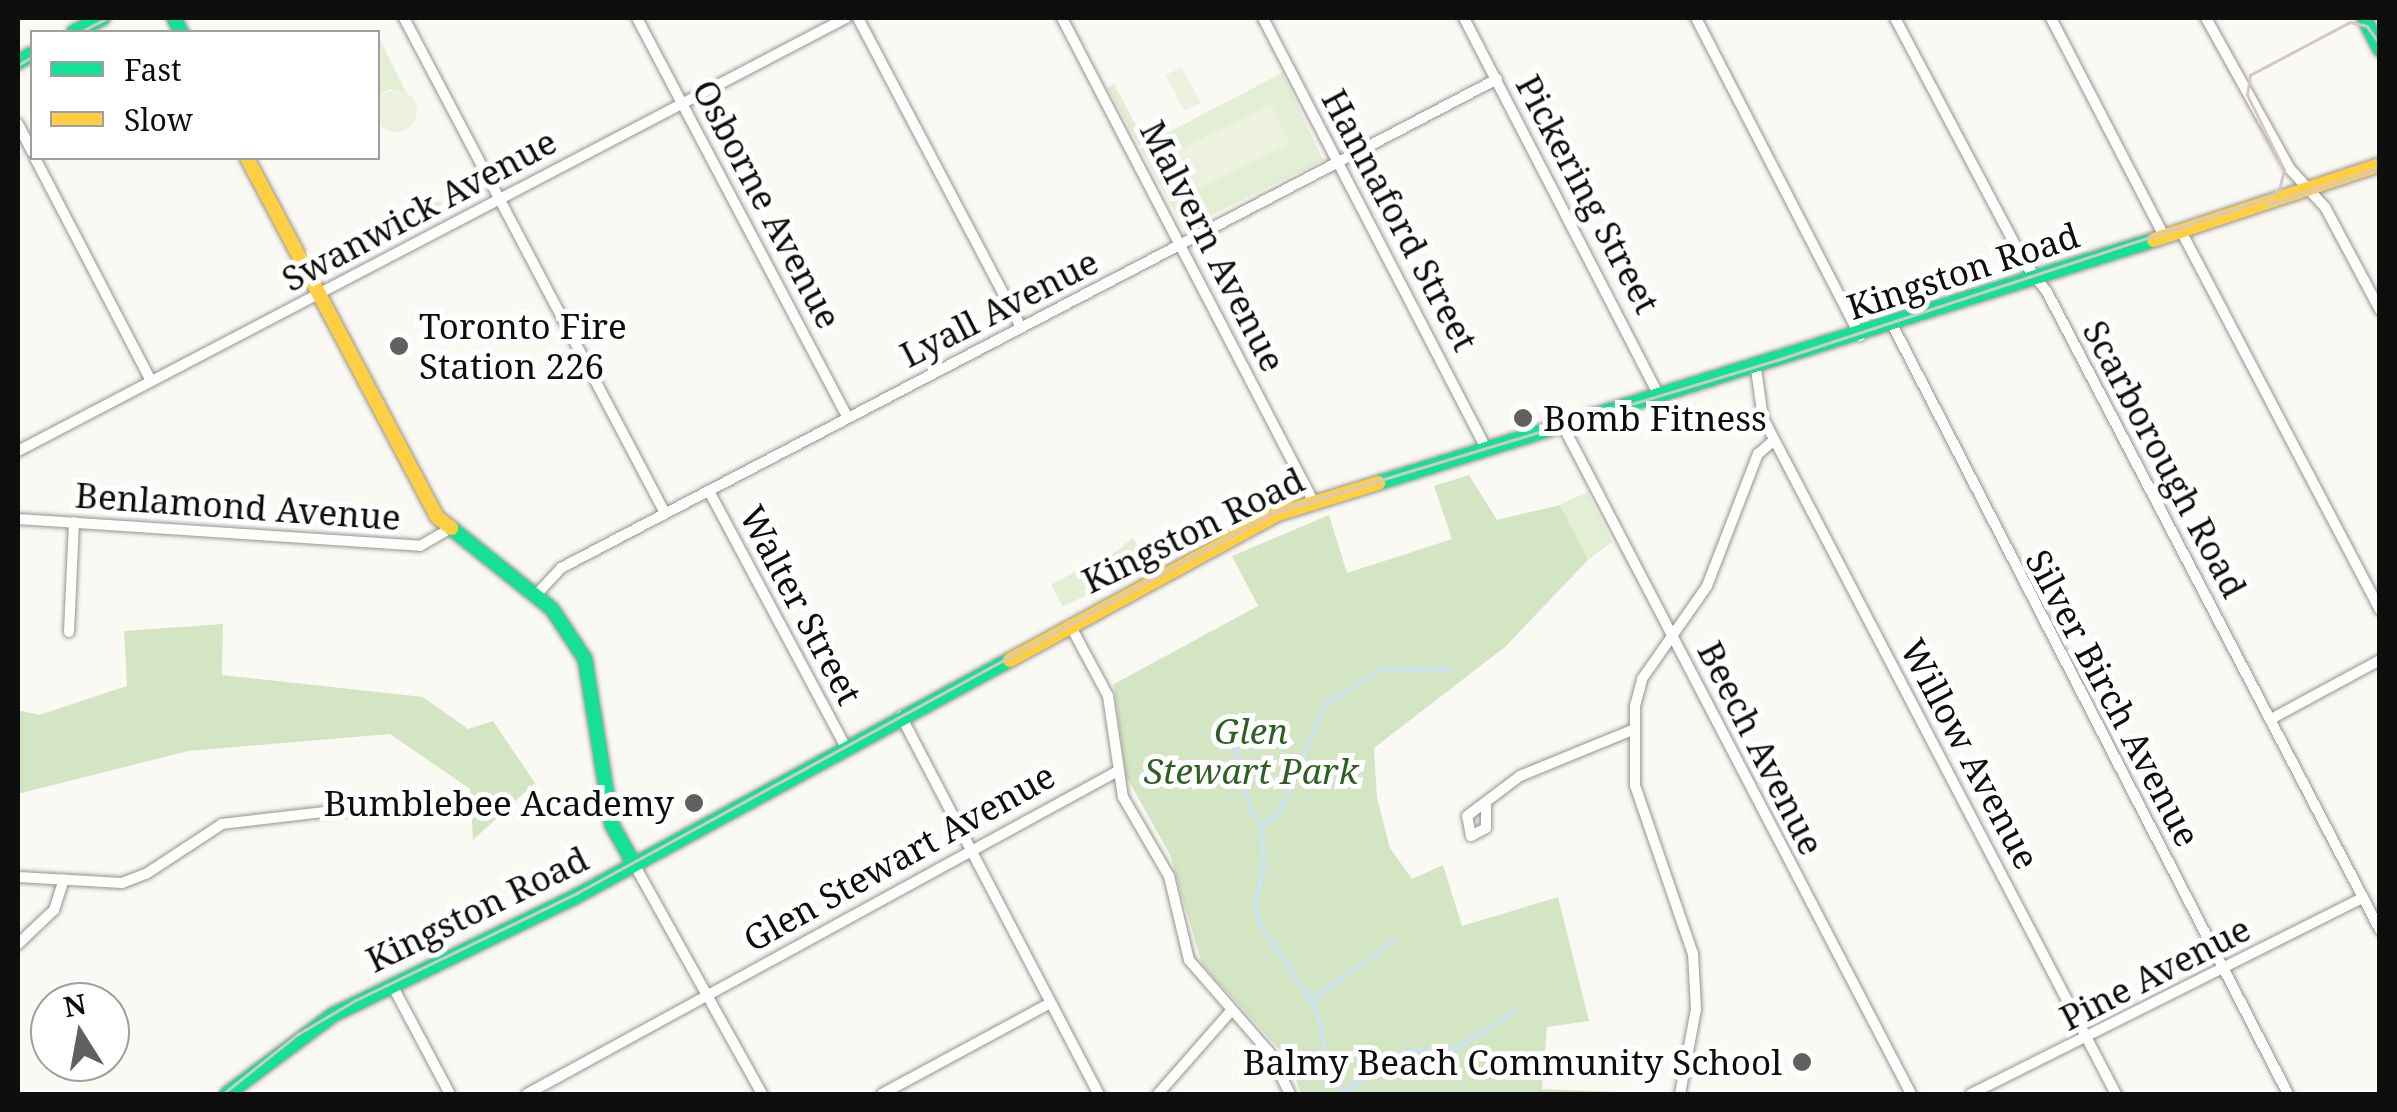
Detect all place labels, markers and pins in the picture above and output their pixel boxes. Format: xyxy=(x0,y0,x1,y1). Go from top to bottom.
place label: Toronto Fire Station 226 xyxy=(419,305,627,387)
marker: Toronto Fire Station 226 xyxy=(388,335,410,357)
place label: Bomb Fitness xyxy=(1543,397,1767,439)
marker: Bomb Fitness xyxy=(1512,407,1534,429)
place label: Bumblebee Academy xyxy=(323,782,674,824)
marker: Bumblebee Academy xyxy=(683,792,705,814)
place label: Balmy Beach Community School xyxy=(1243,1041,1782,1083)
marker: Balmy Beach Community School xyxy=(1791,1051,1813,1073)

